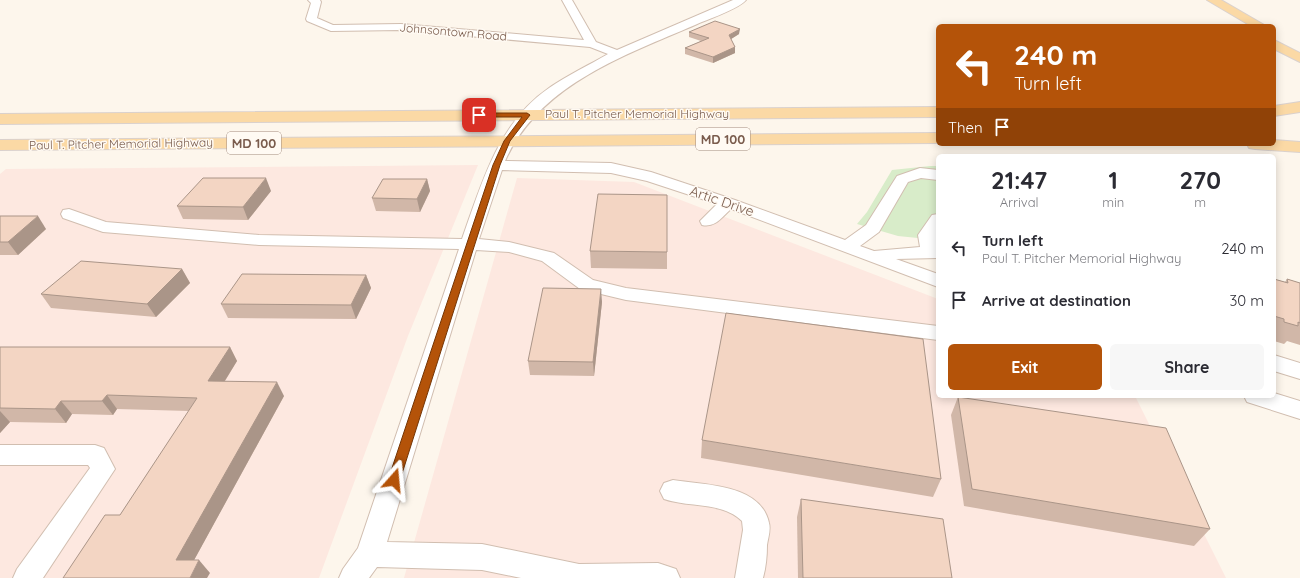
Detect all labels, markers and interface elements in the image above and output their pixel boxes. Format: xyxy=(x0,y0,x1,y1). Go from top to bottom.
street label: Johnsontown Road xyxy=(399,19,507,44)
text: 240 m xyxy=(1014,37,1097,72)
icon: left xyxy=(948,40,1000,92)
text: Turn left xyxy=(1014,72,1082,95)
pin xyxy=(462,98,496,132)
icon: arrive xyxy=(468,104,490,126)
street label: Paul T. Pitcher Memorial Highway xyxy=(545,106,729,121)
icon: arrive xyxy=(991,116,1013,138)
text: Then xyxy=(948,118,983,137)
road number: MD 100 xyxy=(696,128,750,150)
road number: MD 100 xyxy=(227,132,281,154)
street label: Paul T. Pitcher Memorial Highway xyxy=(29,134,213,153)
text: 21:47 xyxy=(991,165,1047,195)
text: 1 xyxy=(1109,165,1118,195)
text: 270 xyxy=(1179,165,1221,195)
street label: Artic Drive xyxy=(687,182,757,220)
text: Arrival xyxy=(1000,194,1039,210)
text: min xyxy=(1102,194,1124,210)
text: m xyxy=(1194,194,1206,210)
text: Turn left xyxy=(982,231,1044,250)
icon: left xyxy=(948,237,970,259)
text: 240 m xyxy=(1221,239,1264,258)
text: Paul T. Pitcher Memorial Highway xyxy=(982,250,1181,266)
icon: arrive xyxy=(948,289,970,311)
text: Arrive at destination xyxy=(982,291,1131,310)
text: 30 m xyxy=(1229,291,1264,310)
button: Exit xyxy=(948,344,1102,390)
button: Share xyxy=(1110,344,1264,390)
position arrow xyxy=(373,459,415,501)

